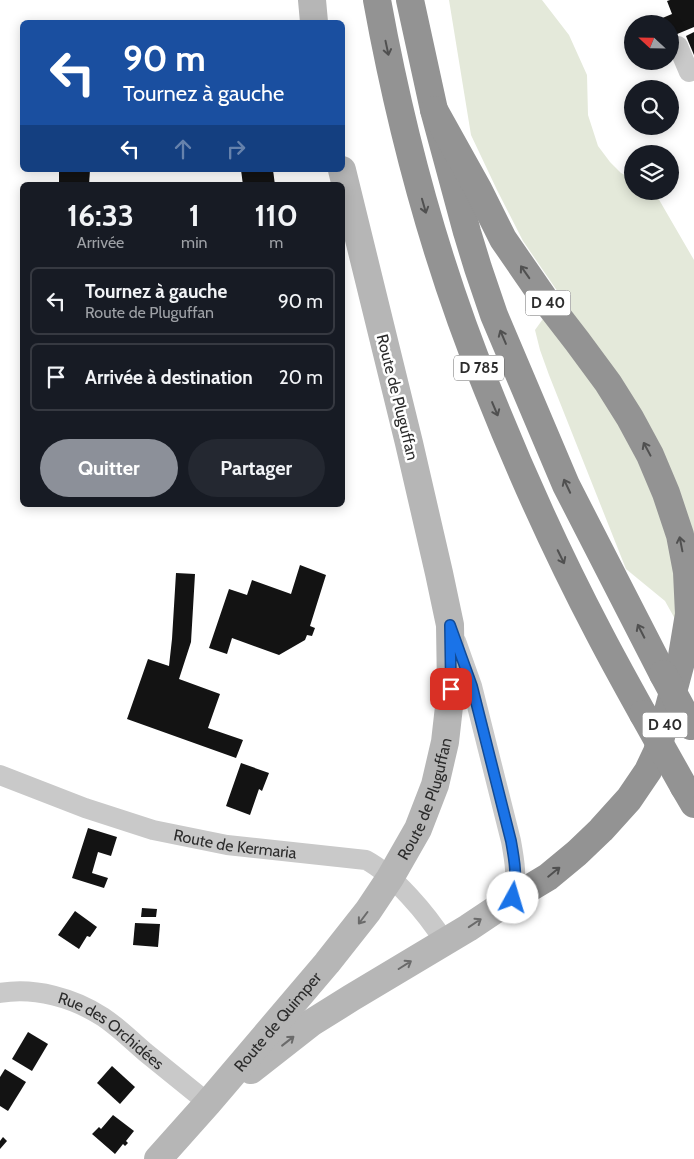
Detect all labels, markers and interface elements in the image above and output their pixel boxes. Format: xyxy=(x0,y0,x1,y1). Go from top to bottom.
north arrow xyxy=(624,15,679,70)
map controls xyxy=(624,15,679,200)
text: 90 m xyxy=(123,37,206,80)
one-way arrow xyxy=(383,39,392,55)
icon: left xyxy=(40,40,105,105)
text: Tournez à gauche xyxy=(123,80,284,107)
button: search xyxy=(624,80,679,135)
icon: left xyxy=(116,135,144,163)
icon: ahead xyxy=(169,135,197,163)
icon: right xyxy=(222,135,250,163)
button: layers xyxy=(624,145,679,200)
text: 16:33 xyxy=(67,197,134,234)
text: 1 xyxy=(189,197,200,234)
text: 110 xyxy=(255,197,298,234)
one-way arrow xyxy=(420,197,430,213)
text: Arrivée xyxy=(77,233,124,252)
text: min xyxy=(181,233,207,252)
text: m xyxy=(269,233,283,252)
one-way arrow xyxy=(520,265,530,279)
text: Tournez à gauche xyxy=(85,280,227,303)
icon: left xyxy=(42,287,70,315)
text: 90 m xyxy=(278,290,323,313)
road number: D 40 xyxy=(526,290,570,316)
text: Route de Pluguffan xyxy=(85,303,214,322)
one-way arrow xyxy=(498,330,507,345)
street label: Route de Pluguffan xyxy=(373,332,422,462)
road number: D 785 xyxy=(454,356,504,380)
icon: arrive xyxy=(42,363,70,391)
text: Arrivée à destination xyxy=(85,366,253,389)
text: 20 m xyxy=(279,366,323,389)
one-way arrow xyxy=(491,401,501,416)
button: Quitter xyxy=(40,439,178,497)
button: Partager xyxy=(188,439,325,497)
one-way arrow xyxy=(642,441,652,456)
one-way arrow xyxy=(562,479,571,494)
one-way arrow xyxy=(676,536,686,552)
one-way arrow xyxy=(557,549,567,564)
one-way arrow xyxy=(636,623,646,638)
pin xyxy=(430,668,472,710)
icon: arrive xyxy=(437,675,465,703)
road number: D 40 xyxy=(642,712,688,738)
street label: Route de Pluguffan xyxy=(393,736,456,863)
street label: Route de Kermaria xyxy=(172,825,298,862)
one-way arrow xyxy=(547,866,560,877)
position arrow xyxy=(486,871,538,923)
one-way arrow xyxy=(357,911,368,924)
one-way arrow xyxy=(467,918,481,928)
one-way arrow xyxy=(398,960,412,970)
street label: Route de Quimper xyxy=(230,967,326,1076)
street label: Rue des Orchidées xyxy=(56,988,168,1074)
one-way arrow xyxy=(281,1036,295,1046)

